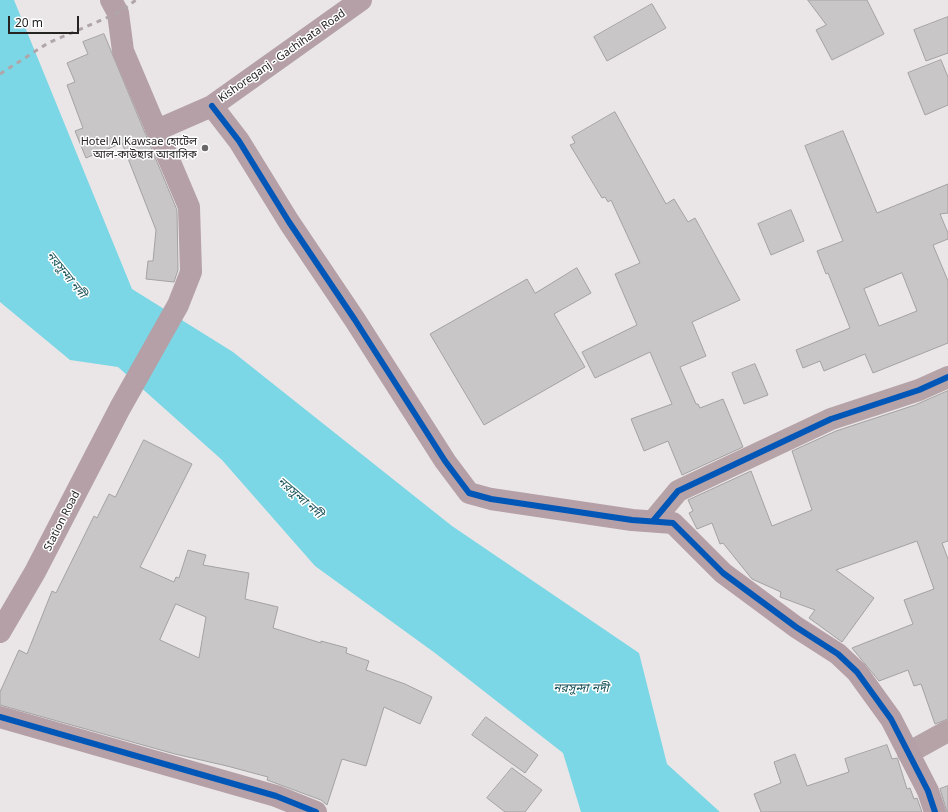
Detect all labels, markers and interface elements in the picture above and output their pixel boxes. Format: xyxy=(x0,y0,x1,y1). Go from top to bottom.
street label: Kishoreganj - Gachihata Road xyxy=(216,7,348,105)
scale bar xyxy=(10,8,81,34)
text: 20 m xyxy=(15,14,43,31)
place label: Hotel Al Kawsae হোটেল আল-কাউছার আবাসিক xyxy=(81,135,197,161)
marker: Hotel Al Kawsae হোটেল আল-কাউছার আবাসিক xyxy=(200,143,210,153)
water label: নরসুন্দা নদী xyxy=(43,249,89,301)
water label: নরসুন্দা নদী xyxy=(274,474,326,522)
street label: Station Road xyxy=(41,489,83,553)
water label: নরসুন্দা নদী xyxy=(553,682,609,696)

